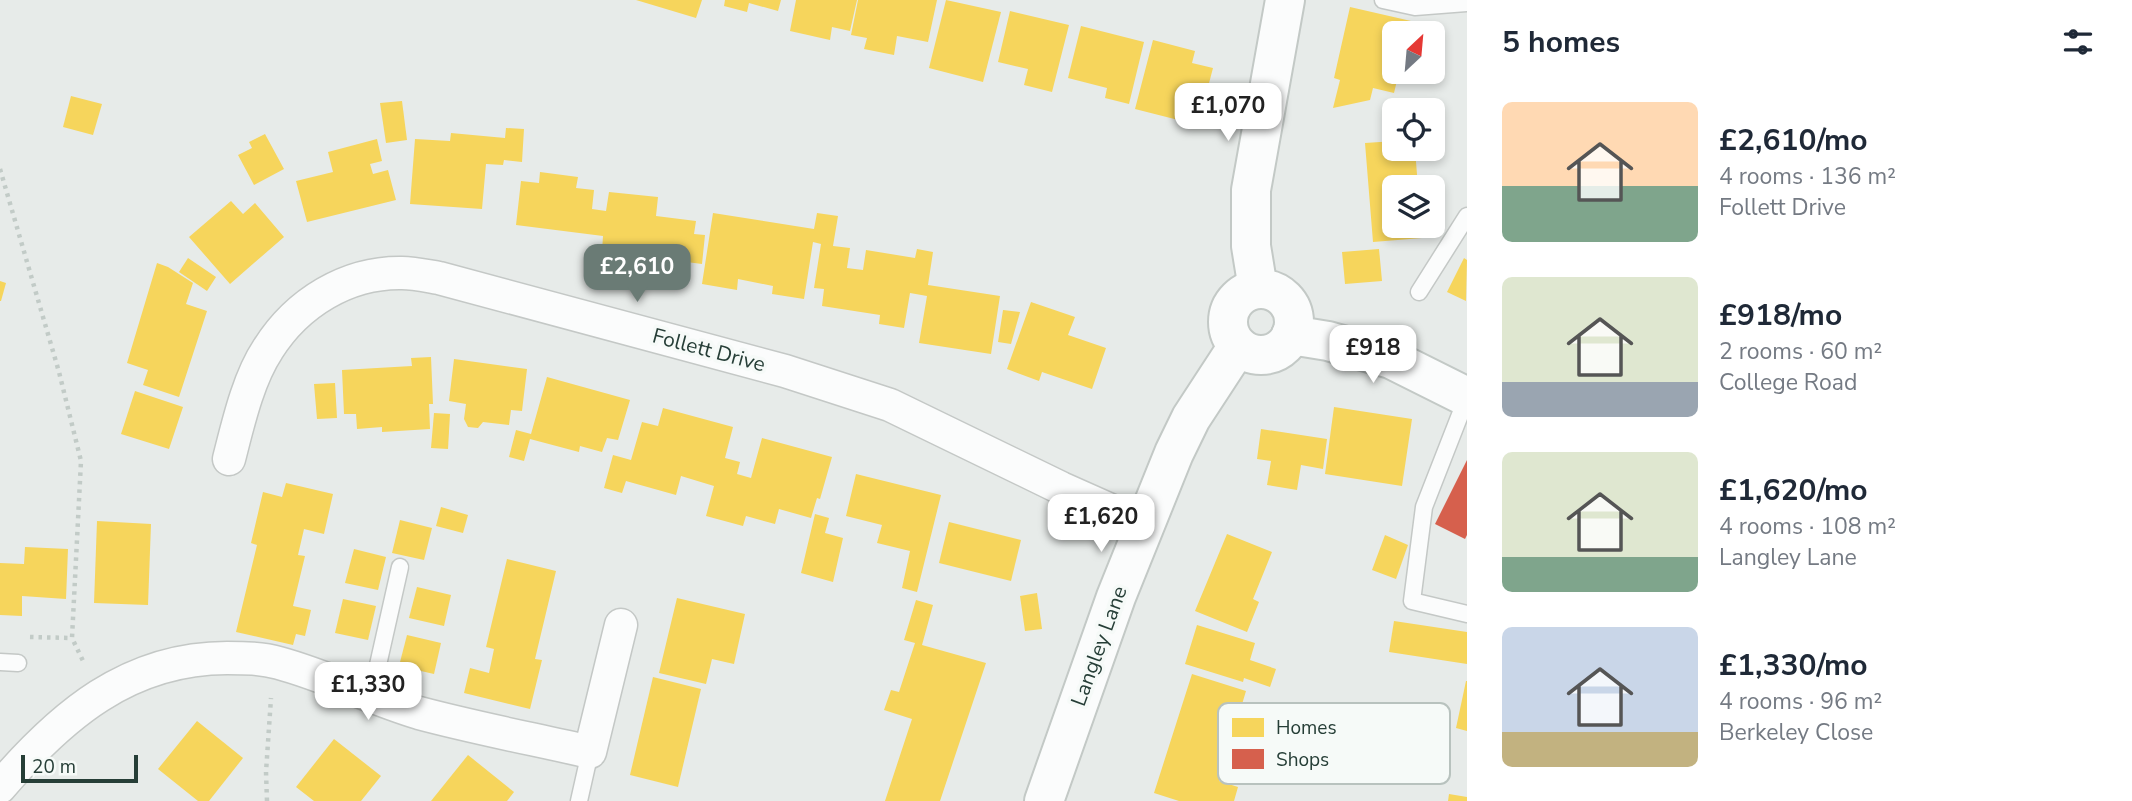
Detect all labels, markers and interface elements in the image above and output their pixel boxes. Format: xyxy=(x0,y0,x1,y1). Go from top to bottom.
north arrow xyxy=(1382,21,1446,84)
map controls xyxy=(1382,21,1445,238)
text: 5 homes xyxy=(1502,22,1620,63)
icon: filters xyxy=(2059,23,2097,61)
pin: £1,070 xyxy=(1171,83,1285,143)
text: £1,070 xyxy=(1191,90,1265,121)
button: locate xyxy=(1382,98,1445,161)
text: £2,610/mo xyxy=(1719,120,1868,161)
icon: home xyxy=(1558,130,1642,214)
text: 4 rooms · 136 m² xyxy=(1719,161,1896,192)
button: layers xyxy=(1382,175,1445,238)
text: Follett Drive xyxy=(1719,192,1846,223)
pin: £2,610 xyxy=(580,244,694,304)
text: £2,610 xyxy=(600,251,674,282)
text: £918/mo xyxy=(1719,295,1842,336)
icon: home xyxy=(1558,305,1642,389)
street label: Follett Drive xyxy=(649,321,769,379)
pin: £918 xyxy=(1332,326,1414,385)
text: £918 xyxy=(1345,332,1401,363)
text: 2 rooms · 60 m² xyxy=(1719,336,1882,367)
text: College Road xyxy=(1719,367,1857,398)
text: £1,620/mo xyxy=(1719,470,1868,511)
icon: home xyxy=(1558,480,1642,564)
pin: £1,620 xyxy=(1044,494,1158,554)
text: £1,620 xyxy=(1064,501,1138,532)
text: 4 rooms · 108 m² xyxy=(1719,511,1896,542)
text: Langley Lane xyxy=(1719,542,1857,573)
street label: Langley Lane xyxy=(1064,582,1134,710)
text: £1,330/mo xyxy=(1719,645,1868,686)
icon: home xyxy=(1558,655,1642,739)
pin: £1,330 xyxy=(311,662,425,722)
text: £1,330 xyxy=(331,669,405,700)
text: 4 rooms · 96 m² xyxy=(1719,686,1882,717)
legend xyxy=(1218,703,1450,784)
text: Homes xyxy=(1276,715,1337,741)
text: Berkeley Close xyxy=(1719,717,1873,748)
text: Shops xyxy=(1276,747,1329,773)
scale bar xyxy=(21,752,138,784)
text: 20 m xyxy=(32,754,76,780)

